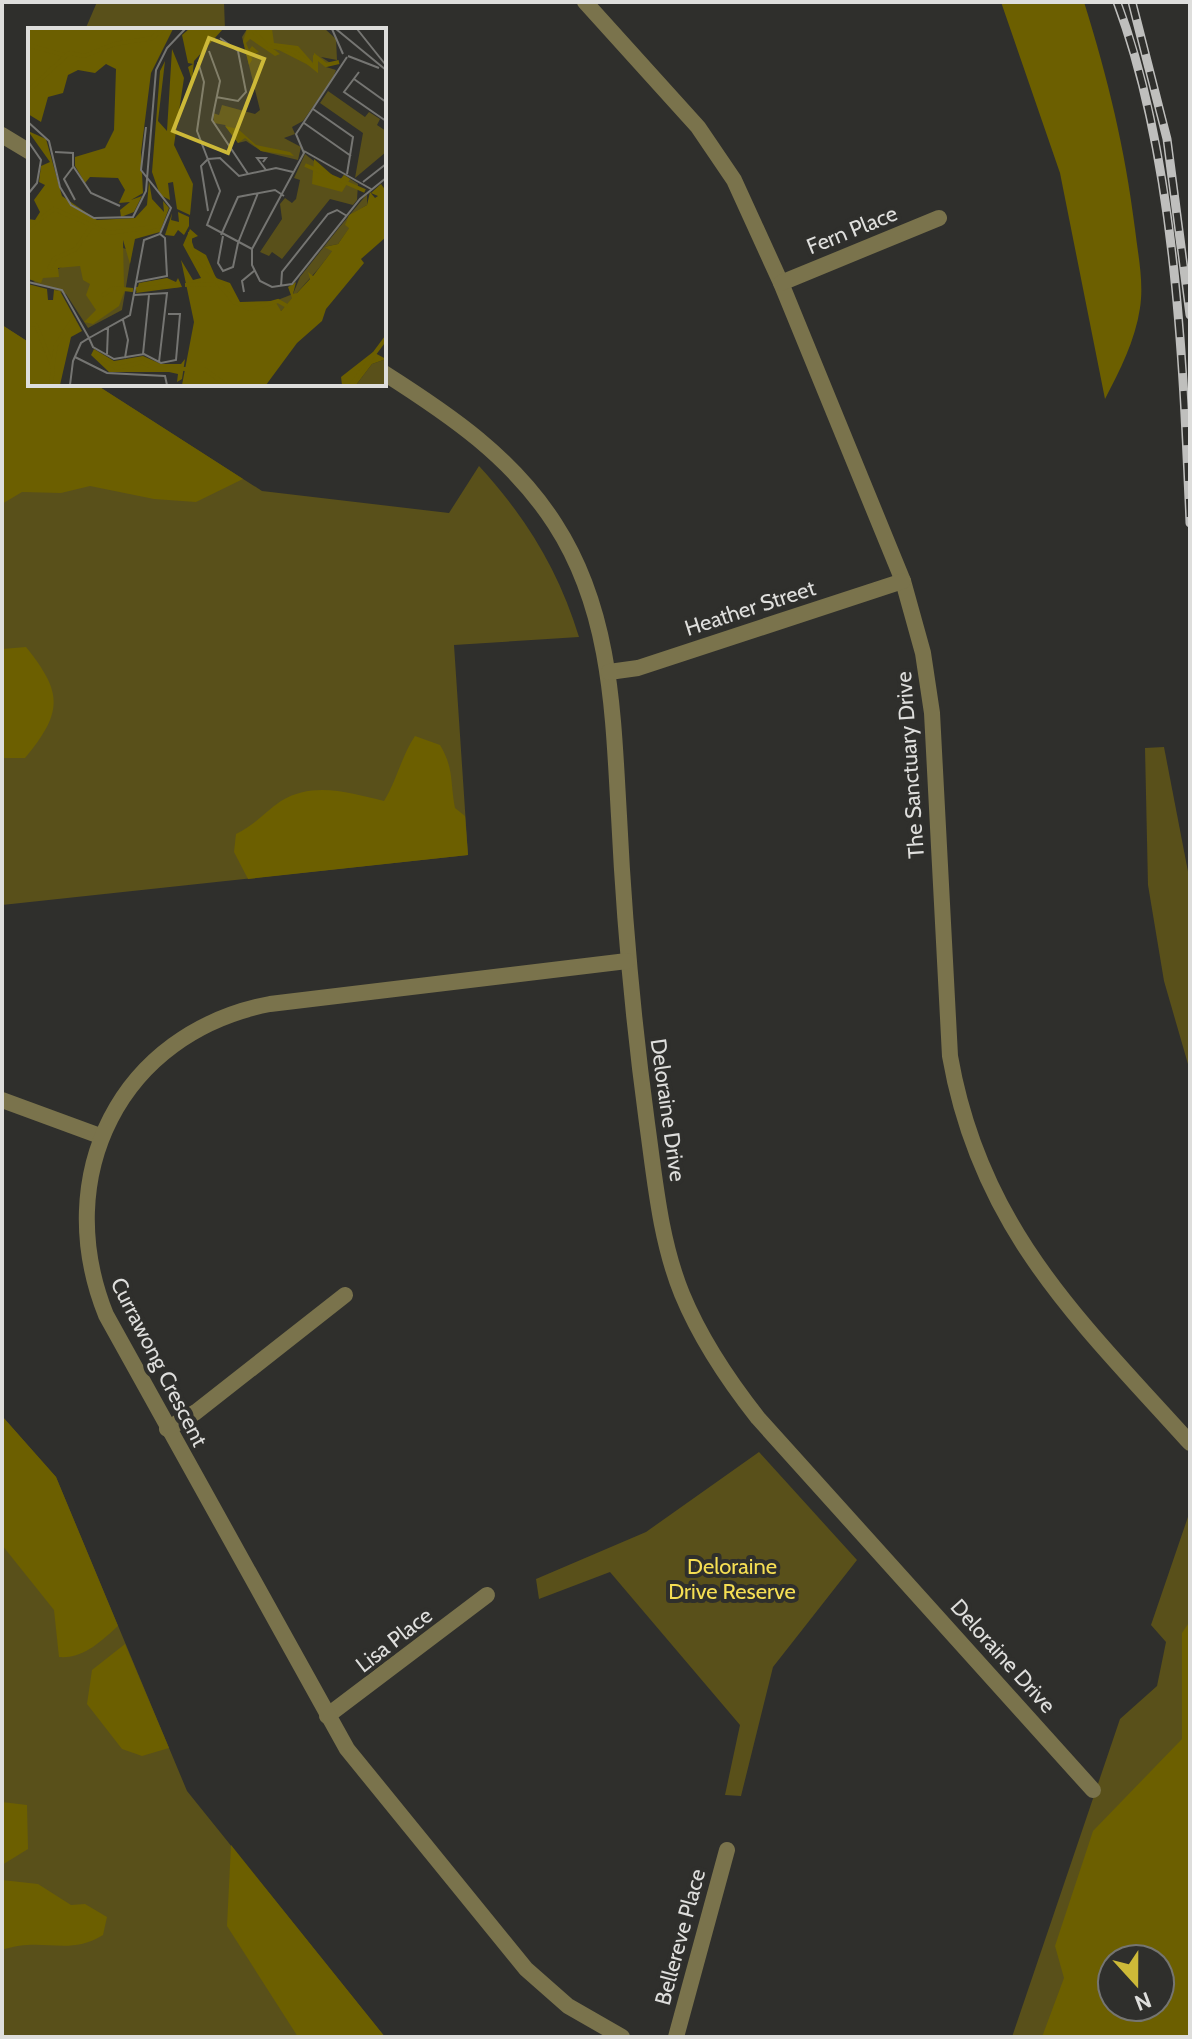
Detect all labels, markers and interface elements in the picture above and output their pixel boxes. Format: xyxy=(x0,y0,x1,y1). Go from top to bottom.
inset map xyxy=(28,28,386,386)
street label: Fern Place xyxy=(803,200,901,260)
street label: Heather Street xyxy=(681,574,819,642)
street label: The Sanctuary Drive xyxy=(890,671,930,859)
street label: Deloraine Drive xyxy=(645,1037,691,1183)
street label: Currawong Crescent xyxy=(105,1273,214,1452)
park label: Deloraine Drive Reserve xyxy=(668,1553,796,1605)
street label: Deloraine Drive xyxy=(945,1593,1061,1719)
street label: Lisa Place xyxy=(350,1602,438,1678)
street label: Bellereve Place xyxy=(649,1866,711,2008)
north arrow xyxy=(1096,1943,1176,2023)
text: N xyxy=(1131,1986,1155,2017)

